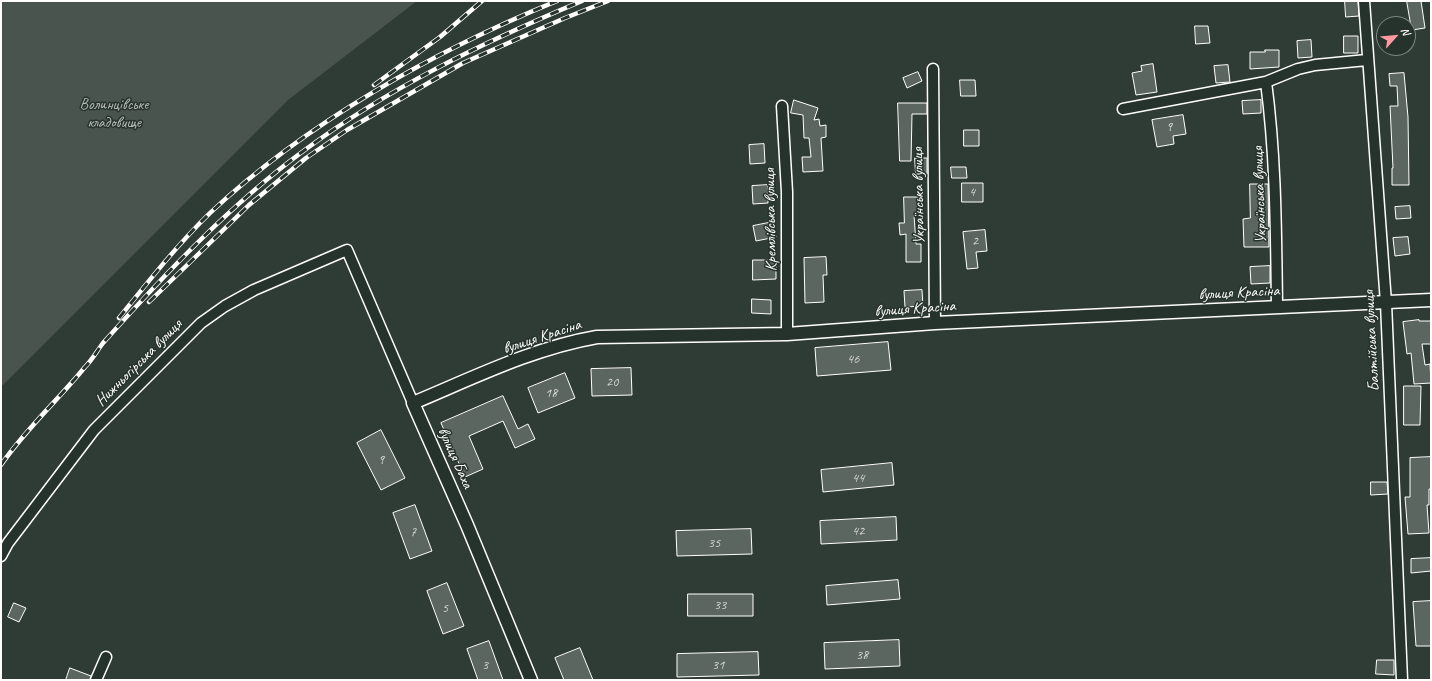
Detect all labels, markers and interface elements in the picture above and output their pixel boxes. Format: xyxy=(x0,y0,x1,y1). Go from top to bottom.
north arrow xyxy=(1376,16,1416,56)
text: N xyxy=(1398,25,1414,37)
park label: Волинцівське кладовище xyxy=(80,95,148,133)
house number: 9 xyxy=(1166,119,1172,135)
street label: Українська вулиця xyxy=(1249,146,1271,244)
street label: Українська вулиця xyxy=(909,147,929,245)
street label: Кремлівська вулиця xyxy=(761,168,781,272)
house number: 4 xyxy=(969,184,975,200)
house number: 2 xyxy=(972,233,978,249)
street label: вулиця Красіна xyxy=(1198,281,1280,305)
street label: Балтійська вулиця xyxy=(1360,290,1384,392)
street label: вулиця Красіна xyxy=(874,297,956,321)
street label: Нижньогірська вулиця xyxy=(91,315,187,411)
street label: вулиця Красіна xyxy=(500,315,584,359)
house number: 46 xyxy=(847,351,859,367)
house number: 20 xyxy=(606,374,618,390)
house number: 18 xyxy=(545,385,557,401)
street label: вулиця Баха xyxy=(433,424,477,492)
house number: 9 xyxy=(378,452,384,468)
house number: 44 xyxy=(852,470,864,486)
house number: 42 xyxy=(852,523,864,539)
house number: 7 xyxy=(410,524,416,540)
house number: 35 xyxy=(708,535,720,551)
house number: 33 xyxy=(714,597,726,613)
house number: 5 xyxy=(442,600,448,616)
house number: 38 xyxy=(856,647,868,663)
house number: 3 xyxy=(482,657,488,673)
house number: 31 xyxy=(712,657,724,673)

